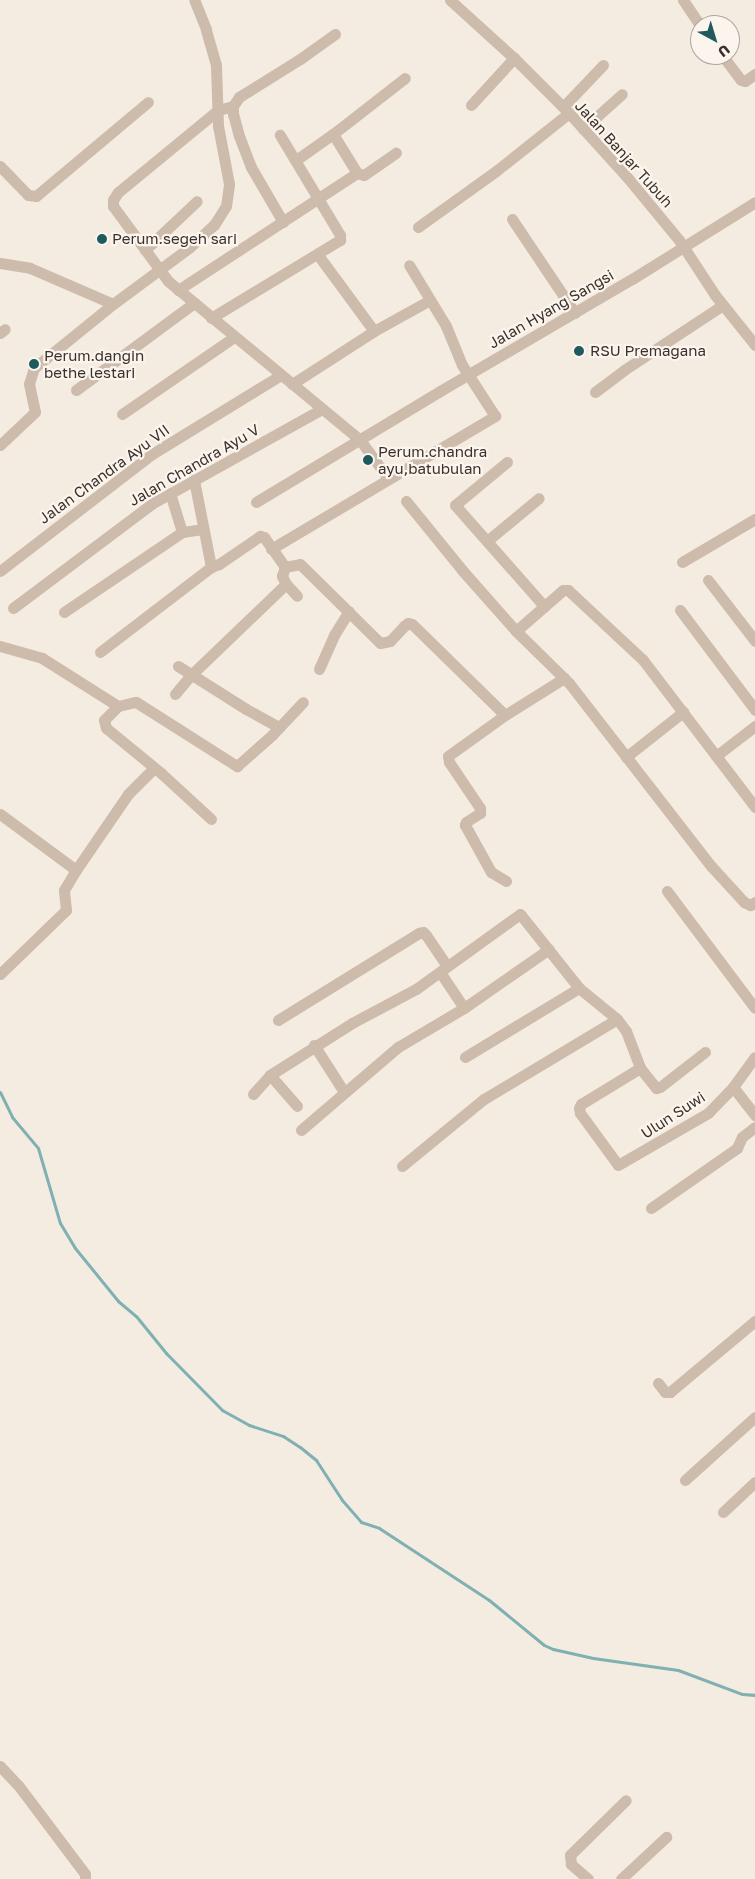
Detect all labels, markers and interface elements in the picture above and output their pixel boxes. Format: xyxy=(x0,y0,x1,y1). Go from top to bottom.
north arrow xyxy=(690,15,740,65)
text: U xyxy=(715,41,733,61)
street label: Jalan Banjar Tubuh xyxy=(571,97,677,211)
place label: Perum.segeh sari xyxy=(112,230,237,248)
marker: Perum.segeh sari xyxy=(96,233,108,245)
street label: Jalan Hyang Sangsi xyxy=(485,266,617,352)
place label: RSU Premagana xyxy=(590,342,706,360)
marker: RSU Premagana xyxy=(572,344,586,358)
place label: Perum.dangin bethe lestari xyxy=(44,346,144,381)
marker: Perum.dangin bethe lestari xyxy=(28,358,40,370)
street label: Jalan Chandra Ayu V xyxy=(126,420,262,510)
street label: Jalan Chandra Ayu VII xyxy=(35,421,173,527)
place label: Perum.chandra ayu,batubulan xyxy=(378,442,487,477)
marker: Perum.chandra ayu,batubulan xyxy=(362,454,374,466)
street label: Ulun Suwi xyxy=(638,1088,708,1142)

